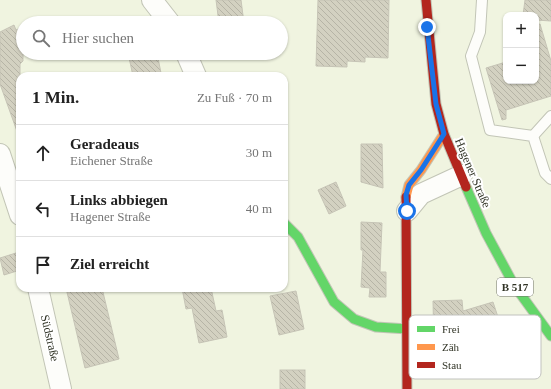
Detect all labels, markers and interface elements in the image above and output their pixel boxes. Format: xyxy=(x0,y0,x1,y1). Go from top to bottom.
map controls xyxy=(503,12,539,84)
button: + xyxy=(503,12,539,48)
search box xyxy=(16,16,288,60)
route end xyxy=(418,18,436,36)
icon: search xyxy=(30,27,52,49)
text: Hier suchen xyxy=(62,30,134,46)
button: − xyxy=(503,48,539,84)
text: 1 Min. xyxy=(32,88,79,107)
text: Zu Fuß · 70 m xyxy=(197,90,272,105)
text: Geradeaus xyxy=(70,136,139,152)
street label: Hagener Straße xyxy=(452,136,494,210)
icon: ahead xyxy=(32,142,54,164)
text: 30 m xyxy=(246,145,272,160)
text: Eichener Straße xyxy=(70,153,153,168)
text: Links abbiegen xyxy=(70,192,168,208)
icon: left xyxy=(32,198,54,220)
text: 40 m xyxy=(246,201,272,216)
route start xyxy=(398,202,416,220)
text: Hagener Straße xyxy=(70,209,151,224)
icon: arrive xyxy=(32,254,54,276)
text: Ziel erreicht xyxy=(70,256,149,272)
road number: B 517 xyxy=(497,278,533,296)
street label: Südstraße xyxy=(38,313,62,363)
legend xyxy=(409,315,541,379)
text: Frei xyxy=(442,323,460,335)
text: Zäh xyxy=(442,341,460,353)
text: Stau xyxy=(442,359,462,371)

